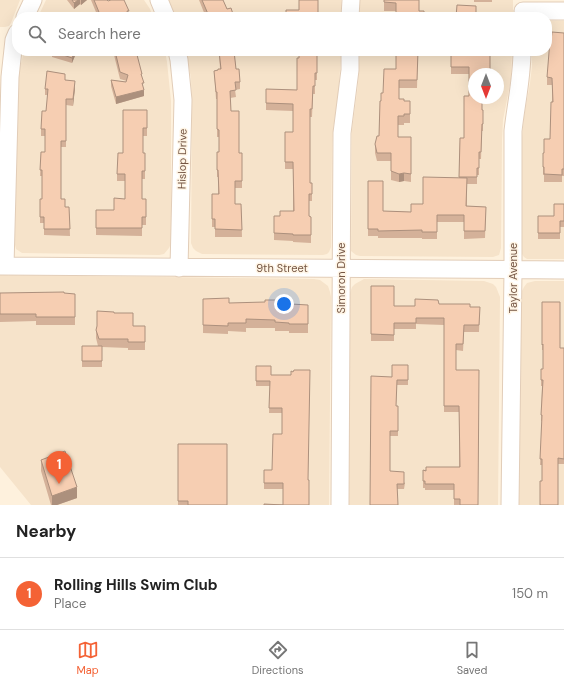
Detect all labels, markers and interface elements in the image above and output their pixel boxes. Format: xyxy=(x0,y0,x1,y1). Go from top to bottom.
search box xyxy=(12,12,552,56)
icon: search xyxy=(26,23,48,45)
text: Search here xyxy=(58,24,141,44)
north arrow xyxy=(468,68,504,104)
street label: Hislop Drive xyxy=(174,129,190,189)
street label: Simoron Drive xyxy=(334,242,348,314)
street label: Taylor Avenue xyxy=(506,243,520,313)
street label: 9th Street xyxy=(256,261,308,275)
your location xyxy=(274,294,294,314)
pin: 1 xyxy=(46,451,72,484)
text: Nearby xyxy=(16,520,76,542)
text: Rolling Hills Swim Club xyxy=(54,575,218,595)
text: 1 xyxy=(27,585,31,602)
text: 150 m xyxy=(512,585,548,602)
text: Place xyxy=(54,595,86,612)
tab: Map xyxy=(77,639,99,677)
tab: Directions xyxy=(252,639,304,677)
tab: Saved xyxy=(457,639,487,677)

